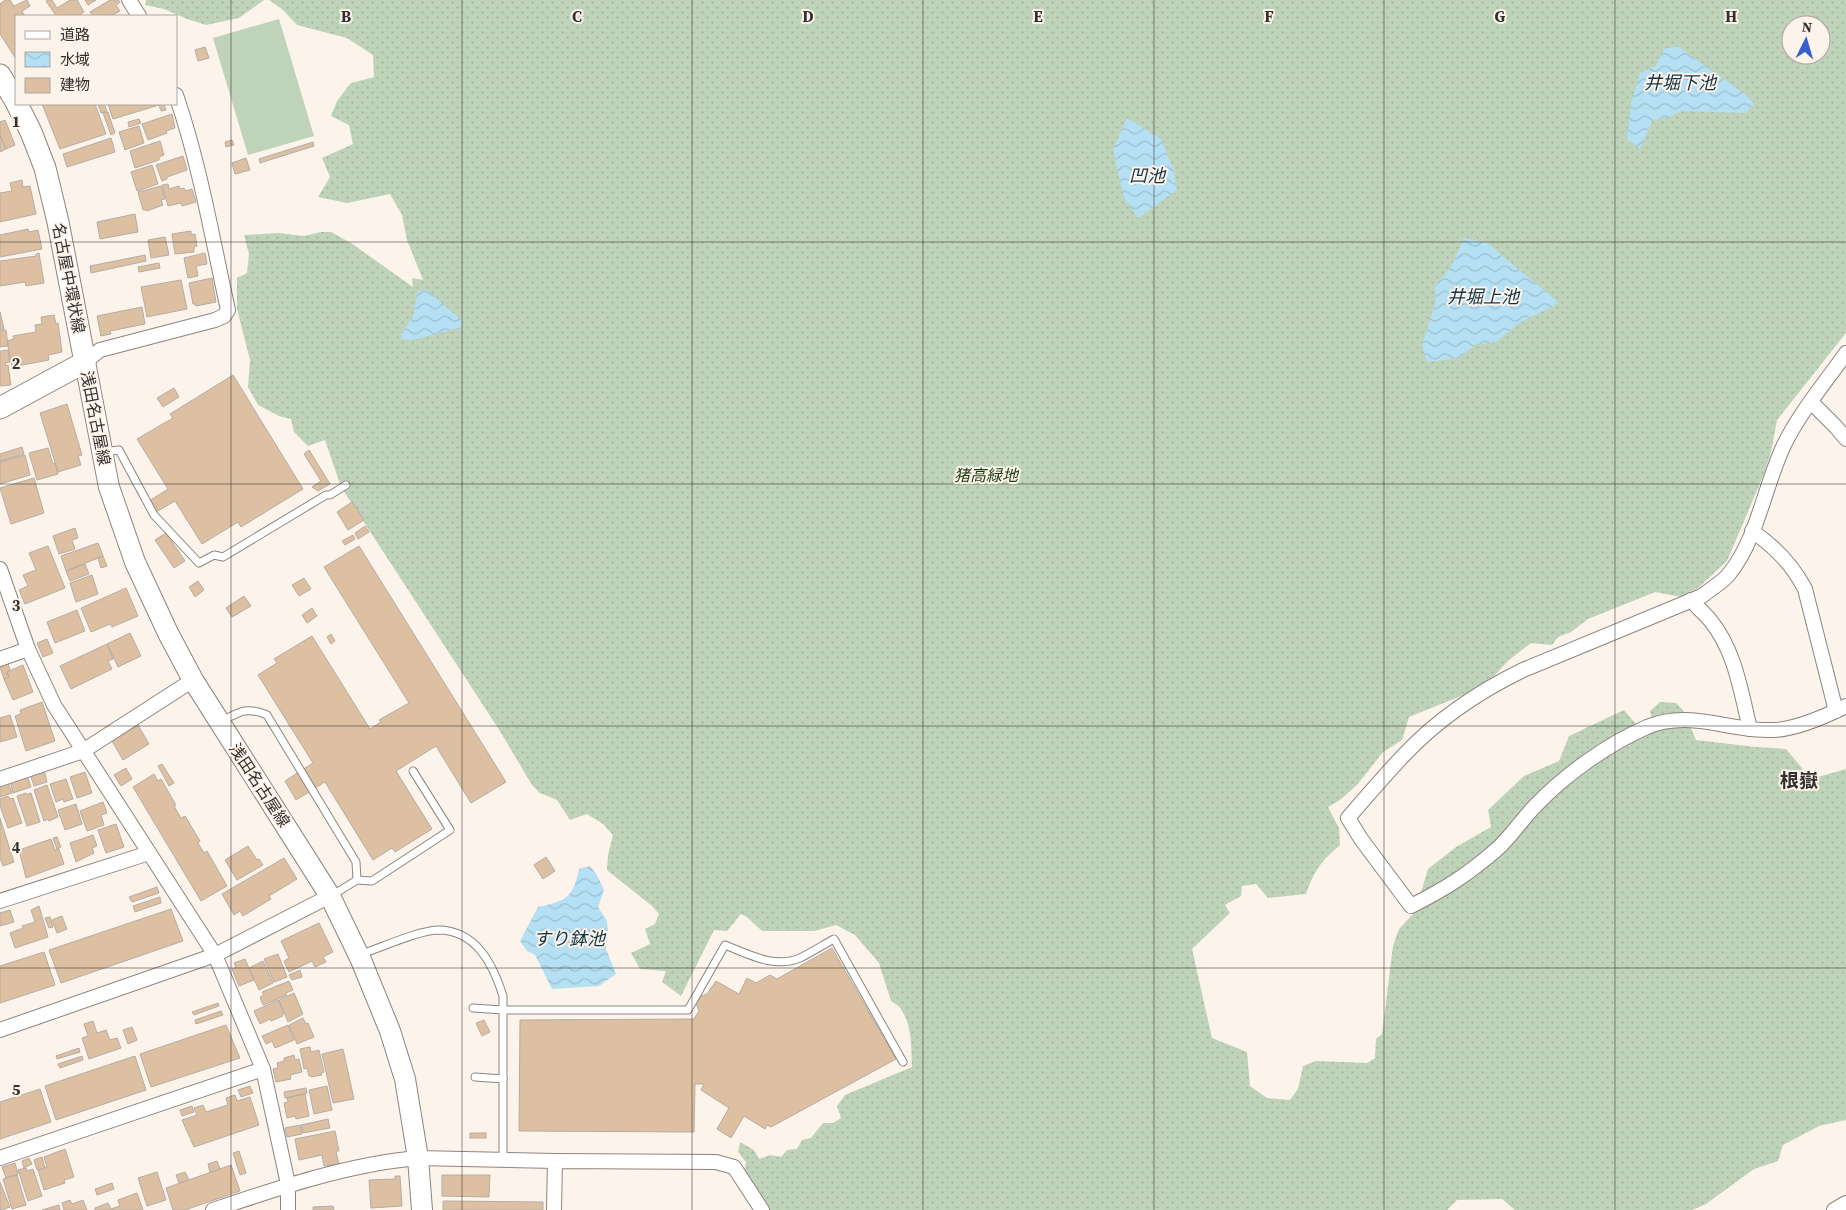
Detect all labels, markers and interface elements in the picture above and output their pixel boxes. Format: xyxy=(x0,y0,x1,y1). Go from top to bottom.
text: B xyxy=(341,5,352,27)
text: C xyxy=(572,5,582,27)
text: D xyxy=(802,5,814,27)
text: E xyxy=(1033,5,1043,27)
text: F xyxy=(1264,5,1274,27)
text: G xyxy=(1495,5,1506,27)
text: H xyxy=(1725,5,1737,27)
legend xyxy=(15,15,178,105)
north arrow xyxy=(1781,15,1831,65)
text: N xyxy=(1801,17,1813,37)
text: 道路 xyxy=(60,24,90,45)
text: 水域 xyxy=(60,49,90,70)
water label: 井堀下池 xyxy=(1644,70,1718,95)
text: 建物 xyxy=(60,74,90,95)
text: 1 xyxy=(12,110,20,132)
water label: 凹池 xyxy=(1129,163,1167,188)
street label: 名古屋中環状線 xyxy=(48,221,90,335)
water label: 井堀上池 xyxy=(1447,284,1521,309)
text: 2 xyxy=(12,352,21,374)
street label: 浅田名古屋線 xyxy=(76,369,116,467)
park label: 猪高緑地 xyxy=(954,464,1020,486)
text: 3 xyxy=(12,594,21,616)
street label: 浅田名古屋線 xyxy=(225,739,295,831)
district label: 根嶽 xyxy=(1780,767,1818,793)
text: 4 xyxy=(12,836,21,858)
water label: すり鉢池 xyxy=(533,926,607,951)
text: 5 xyxy=(12,1078,21,1100)

